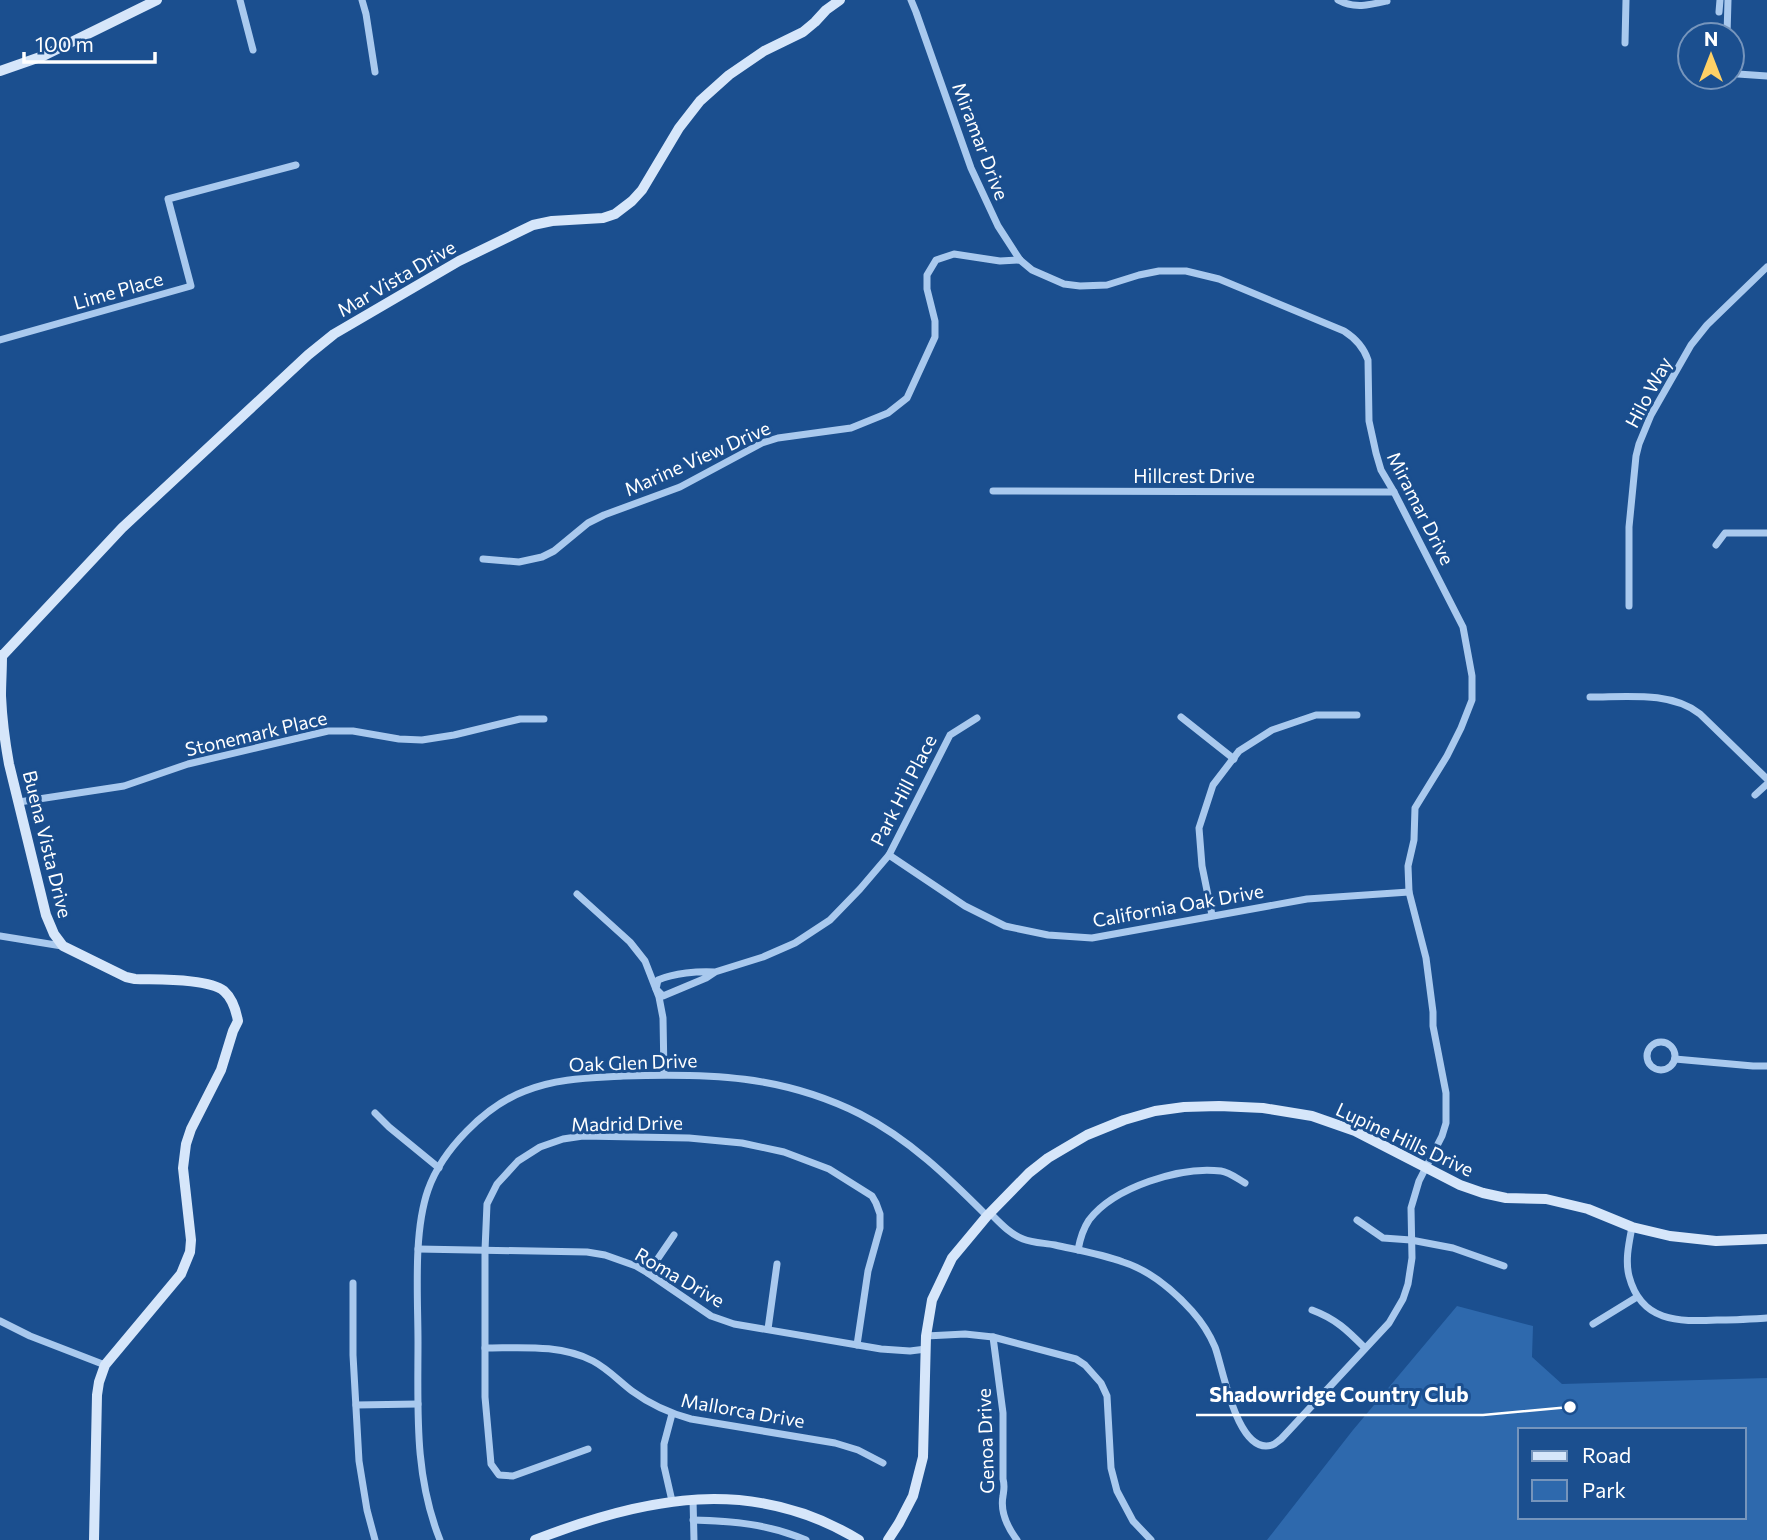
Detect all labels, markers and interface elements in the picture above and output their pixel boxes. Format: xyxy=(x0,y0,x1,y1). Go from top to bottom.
scale bar xyxy=(24,21,156,65)
north arrow xyxy=(1676,21,1746,91)
text: N xyxy=(1704,27,1718,50)
text: 100 m xyxy=(35,31,94,56)
street label: Miramar Drive xyxy=(948,79,1014,203)
street label: Mar Vista Drive xyxy=(333,235,459,321)
street label: Lime Place xyxy=(71,266,165,314)
street label: Hilo Way xyxy=(1620,353,1676,431)
street label: Marine View Drive xyxy=(620,415,774,501)
street label: Miramar Drive xyxy=(1383,448,1459,568)
street label: Hillcrest Drive xyxy=(1133,464,1255,487)
street label: Stonemark Place xyxy=(183,705,329,761)
street label: Park Hill Place xyxy=(865,730,941,850)
street label: Buena Vista Drive xyxy=(19,768,77,920)
street label: California Oak Drive xyxy=(1091,879,1265,931)
street label: Oak Glen Drive xyxy=(568,1048,698,1076)
street label: Lupine Hills Drive xyxy=(1333,1097,1477,1181)
street label: Madrid Drive xyxy=(571,1111,683,1135)
street label: Roma Drive xyxy=(631,1242,729,1312)
callout: Shadowridge Country Club xyxy=(1196,1373,1483,1415)
text: Shadowridge Country Club xyxy=(1209,1381,1469,1406)
street label: Mallorca Drive xyxy=(679,1388,807,1432)
street label: Genoa Drive xyxy=(972,1388,998,1494)
legend xyxy=(1518,1428,1746,1519)
text: Road xyxy=(1582,1442,1631,1467)
text: Park xyxy=(1582,1477,1626,1502)

